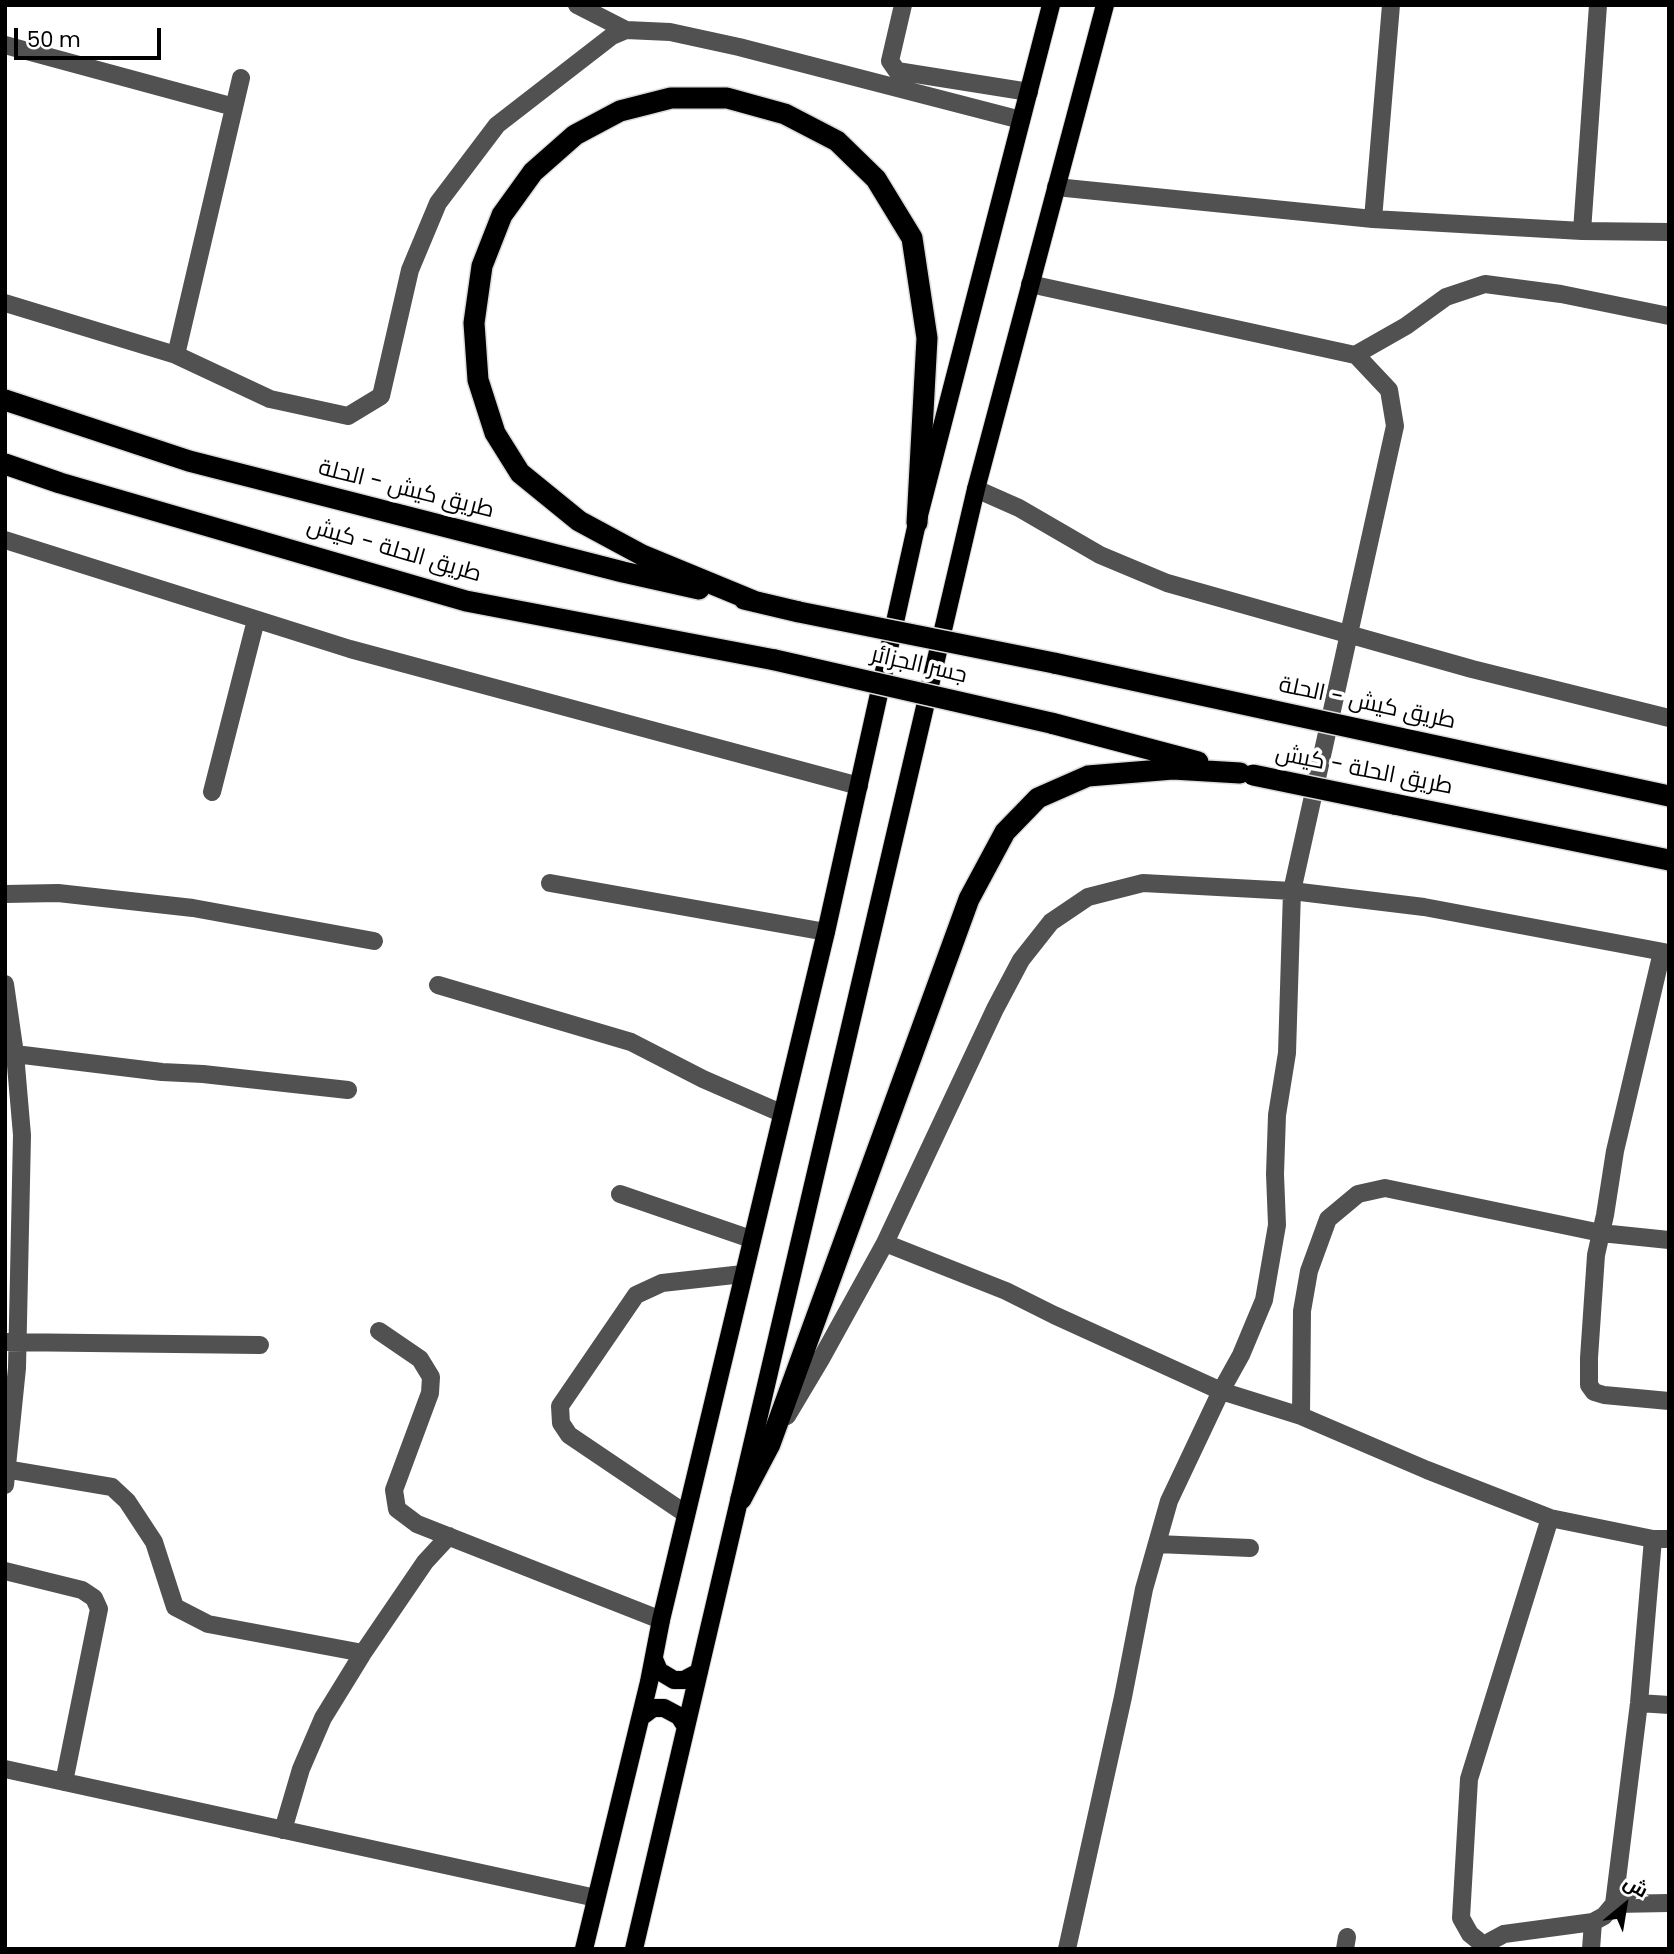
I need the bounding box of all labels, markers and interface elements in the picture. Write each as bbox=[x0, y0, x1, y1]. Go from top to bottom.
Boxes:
scale bar bbox=[18, 14, 164, 58]
text: 50 m bbox=[27, 25, 81, 54]
street label: طريق كيش - الحلة bbox=[315, 455, 497, 525]
street label: طريق الحلة - كيش bbox=[304, 513, 484, 589]
street label: جسر الجزائر bbox=[868, 642, 970, 690]
street label: طريق كيش - الحلة bbox=[1276, 672, 1458, 736]
street label: طريق الحلة - كيش bbox=[1273, 740, 1455, 802]
text: ش bbox=[1618, 1869, 1653, 1904]
north arrow bbox=[1590, 1870, 1660, 1940]

